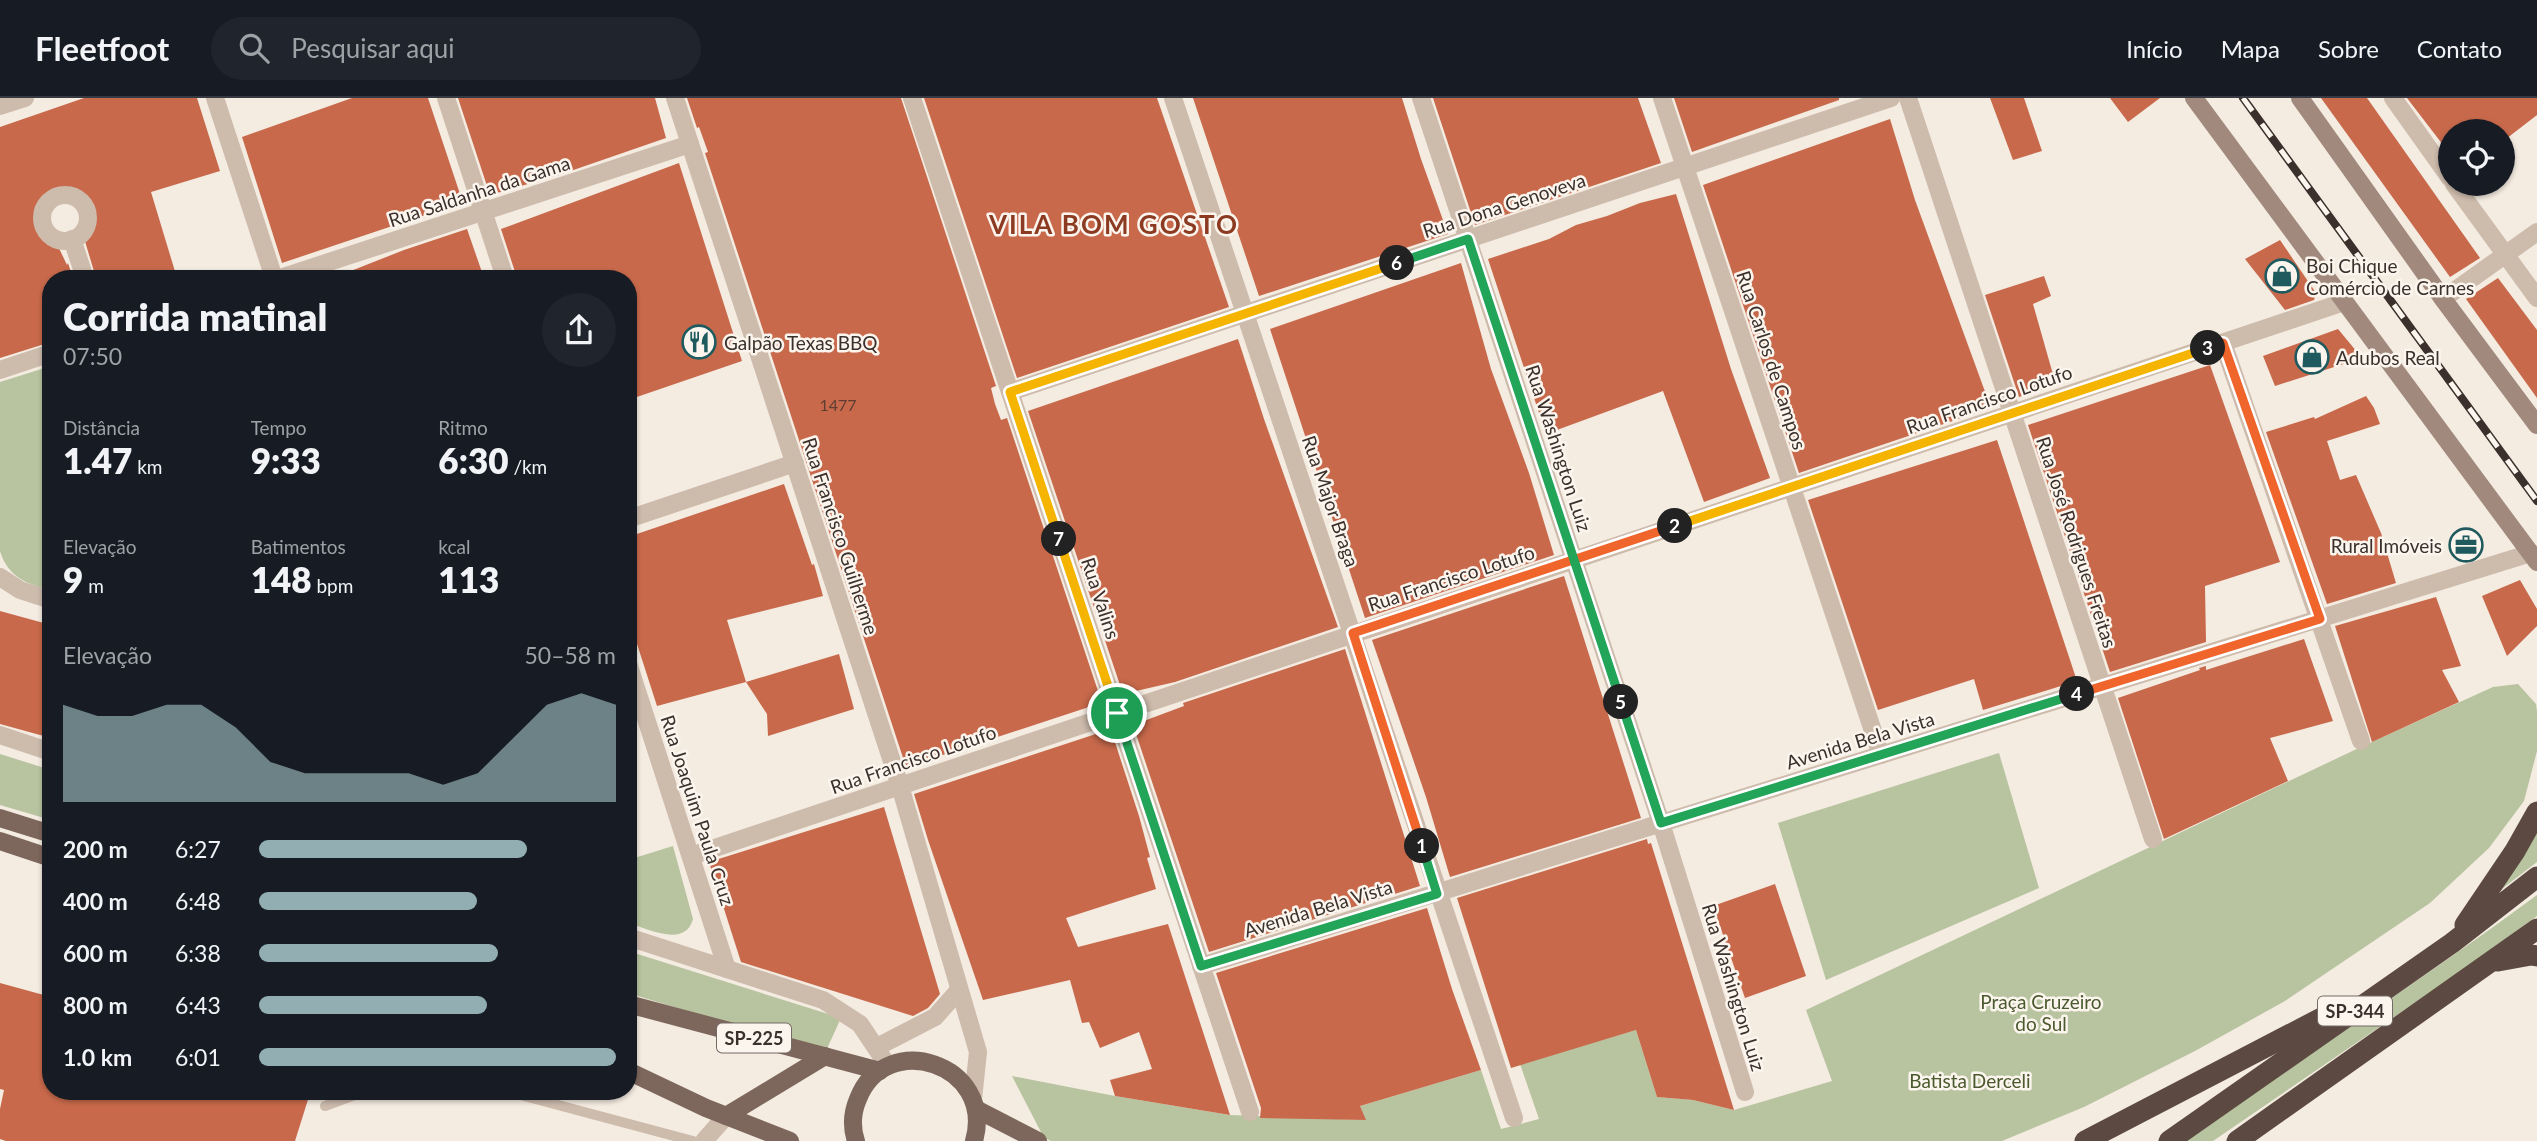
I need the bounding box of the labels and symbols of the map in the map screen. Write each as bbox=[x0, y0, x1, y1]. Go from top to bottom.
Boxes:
street label: Rua Saldanha da Gama bbox=[385, 151, 573, 231]
street label: Rua Dona Genoveva bbox=[1420, 168, 1588, 242]
district label: VILA BOM GOSTO bbox=[988, 208, 1239, 240]
pin: 6 bbox=[1380, 246, 1414, 280]
place label: Boi Chique Comércio de Carnes bbox=[2306, 254, 2474, 299]
shop icon: Boi Chique Comércio de Carnes bbox=[2263, 257, 2301, 295]
street label: Rua Carlos de Campos bbox=[1732, 268, 1812, 452]
restaurant icon: Galpão Texas BBQ bbox=[680, 323, 718, 361]
pin: 3 bbox=[2190, 330, 2226, 366]
place label: Galpão Texas BBQ bbox=[724, 331, 878, 354]
shop icon: Adubos Real bbox=[2293, 338, 2331, 376]
place label: Adubos Real bbox=[2336, 346, 2440, 369]
street label: Rua Francisco Lotufo bbox=[1903, 360, 2075, 438]
street label: Rua Washington Luiz bbox=[1521, 362, 1597, 534]
house number: 1477 bbox=[819, 395, 857, 414]
street label: Rua Major Braga bbox=[1298, 432, 1364, 570]
street label: Rua José Rodrigues Freitas bbox=[2032, 433, 2122, 651]
street label: Rua Francisco Guilherme bbox=[798, 434, 884, 638]
pin: 2 bbox=[1658, 508, 1692, 544]
pin: 7 bbox=[1042, 522, 1076, 556]
office icon: Rural Imóveis bbox=[2447, 526, 2485, 564]
place label: Rural Imóveis bbox=[2331, 534, 2442, 557]
street label: Rua Francisco Lotufo bbox=[1365, 540, 1537, 616]
street label: Rua Valins bbox=[1077, 554, 1125, 642]
pin: 4 bbox=[2060, 676, 2094, 712]
pin bbox=[1087, 683, 1147, 743]
pin: 5 bbox=[1604, 684, 1638, 720]
street label: Avenida Bela Vista bbox=[1783, 706, 1937, 774]
street label: Rua Joaquim Paula Cruz bbox=[656, 712, 740, 908]
street label: Rua Francisco Lotufo bbox=[827, 720, 999, 798]
pin: 1 bbox=[1404, 828, 1440, 864]
street label: Avenida Bela Vista bbox=[1241, 874, 1395, 942]
street label: Rua Washington Luiz bbox=[1698, 900, 1770, 1074]
park label: Praça Cruzeiro do Sul bbox=[1980, 990, 2102, 1035]
road number: SP-344 bbox=[2318, 996, 2392, 1026]
road number: SP-225 bbox=[717, 1023, 791, 1052]
park label: Batista Derceli bbox=[1909, 1069, 2031, 1092]

